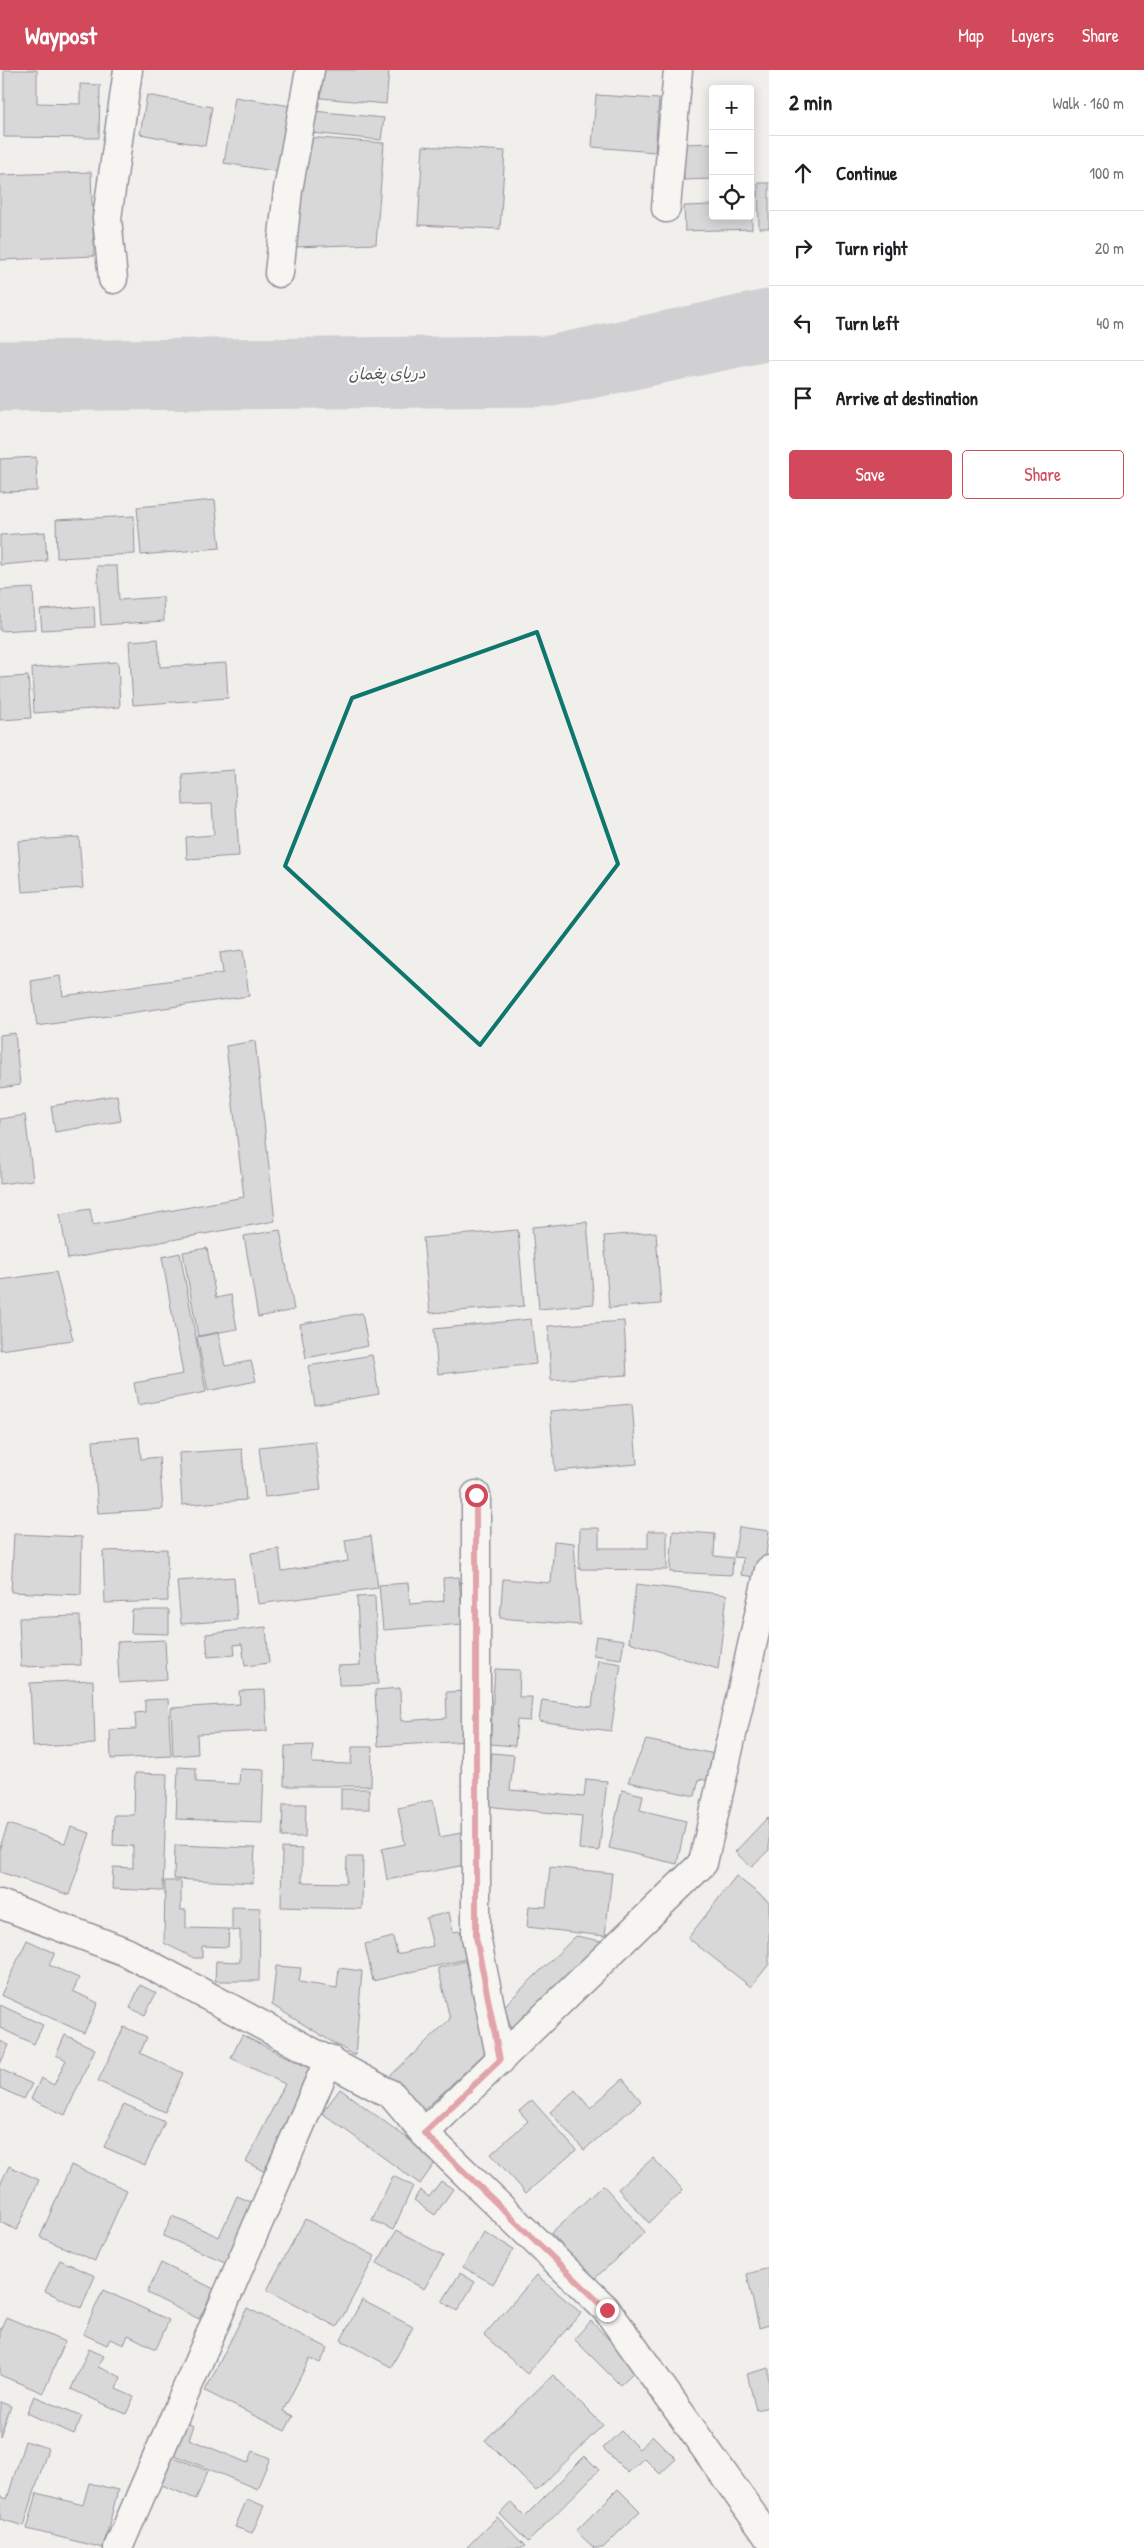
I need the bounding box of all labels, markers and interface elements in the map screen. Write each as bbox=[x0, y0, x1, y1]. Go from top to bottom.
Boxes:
text: Waypost bbox=[25, 19, 97, 51]
text: Map bbox=[958, 23, 984, 48]
text: Layers bbox=[1012, 23, 1054, 48]
text: Share bbox=[1082, 23, 1119, 48]
map controls bbox=[709, 85, 754, 220]
button: + bbox=[709, 85, 754, 130]
text: 2 min bbox=[789, 88, 832, 117]
text: Walk · 160 m bbox=[1052, 92, 1124, 114]
button: − bbox=[709, 130, 754, 175]
icon: ahead bbox=[789, 159, 817, 187]
text: Continue bbox=[836, 160, 897, 186]
text: 100 m bbox=[1089, 162, 1124, 184]
button: locate bbox=[709, 175, 754, 220]
icon: right bbox=[789, 234, 817, 262]
text: Turn right bbox=[836, 235, 907, 261]
text: 20 m bbox=[1095, 237, 1124, 259]
icon: left bbox=[789, 309, 817, 337]
text: Turn left bbox=[836, 310, 899, 336]
text: 40 m bbox=[1096, 312, 1124, 334]
water label: دریای پغمان bbox=[348, 361, 426, 385]
icon: arrive bbox=[789, 384, 817, 412]
text: Arrive at destination bbox=[836, 385, 978, 411]
button: Save bbox=[789, 450, 952, 499]
button: Share bbox=[962, 450, 1124, 499]
route start bbox=[465, 1484, 488, 1507]
route end bbox=[596, 2299, 619, 2322]

